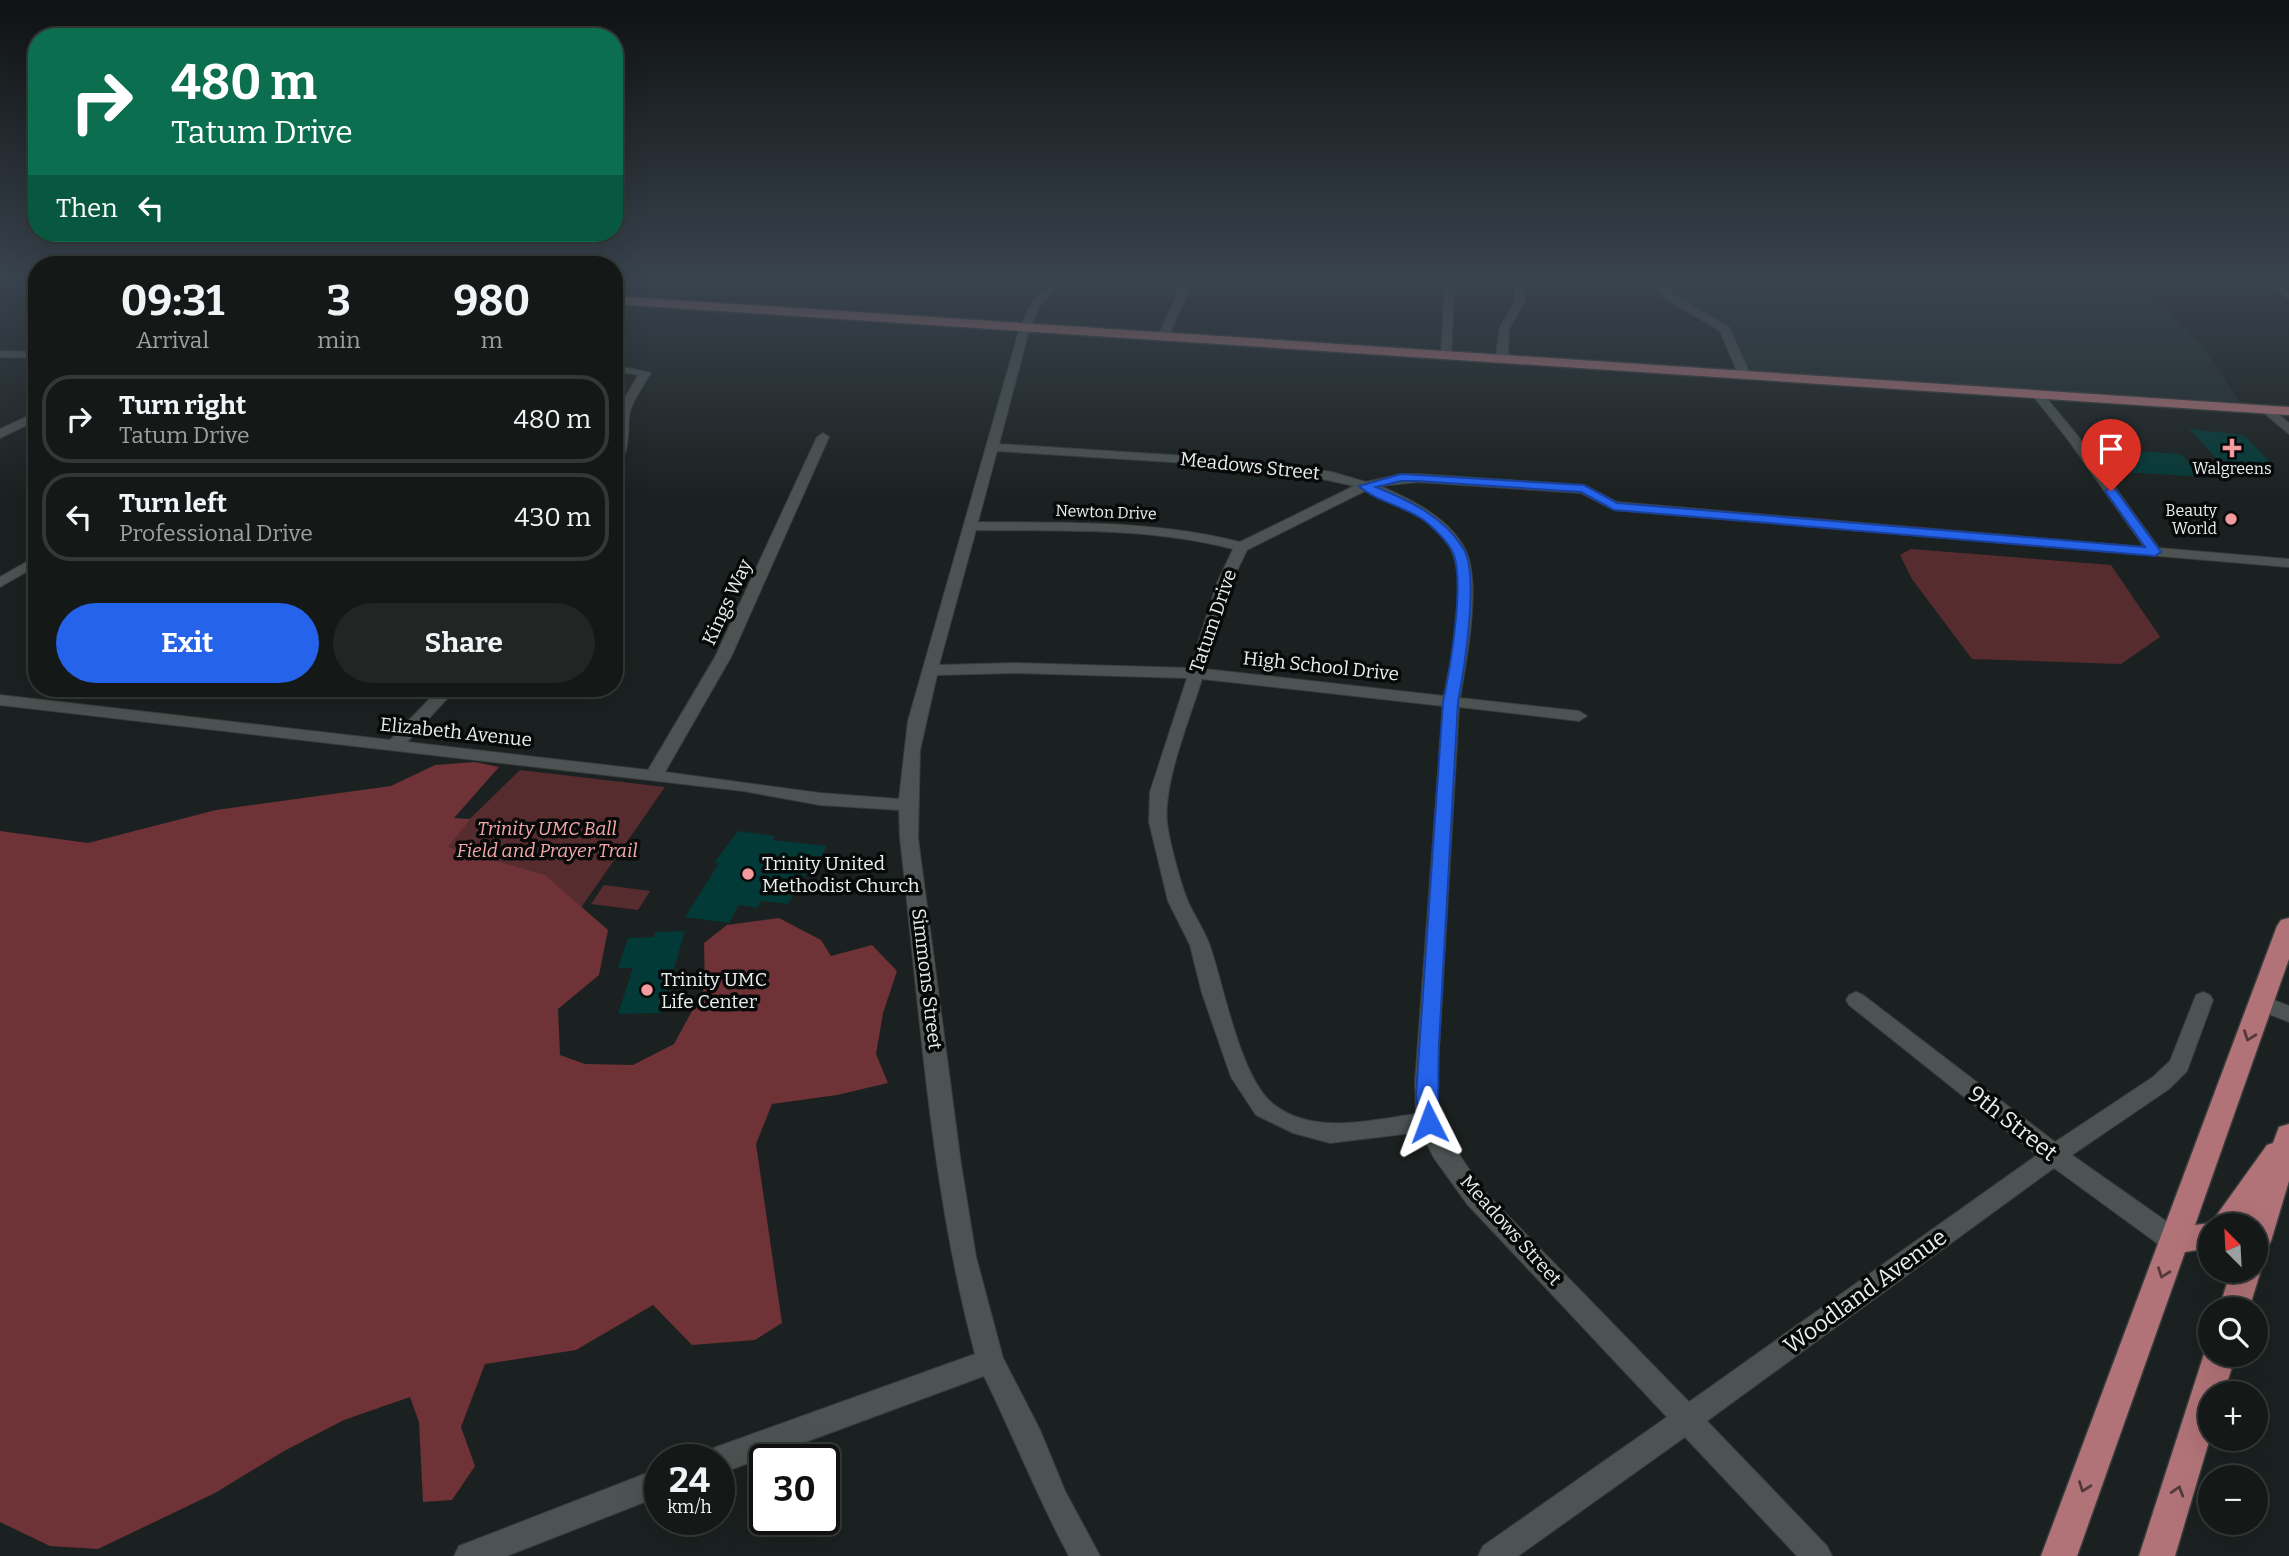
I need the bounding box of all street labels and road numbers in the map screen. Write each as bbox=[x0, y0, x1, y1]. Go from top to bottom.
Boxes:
street label: Meadows Street bbox=[1179, 447, 1321, 485]
street label: Newton Drive bbox=[1055, 501, 1157, 523]
street label: Kings Way bbox=[697, 555, 757, 649]
street label: Tatum Drive bbox=[1185, 566, 1241, 676]
street label: High School Drive bbox=[1242, 646, 1400, 686]
street label: Elizabeth Avenue bbox=[379, 713, 533, 751]
street label: Simmons Street bbox=[907, 907, 947, 1051]
street label: 9th Street bbox=[1963, 1080, 2063, 1166]
street label: Meadows Street bbox=[1455, 1170, 1567, 1290]
street label: Woodland Avenue bbox=[1778, 1223, 1952, 1359]

